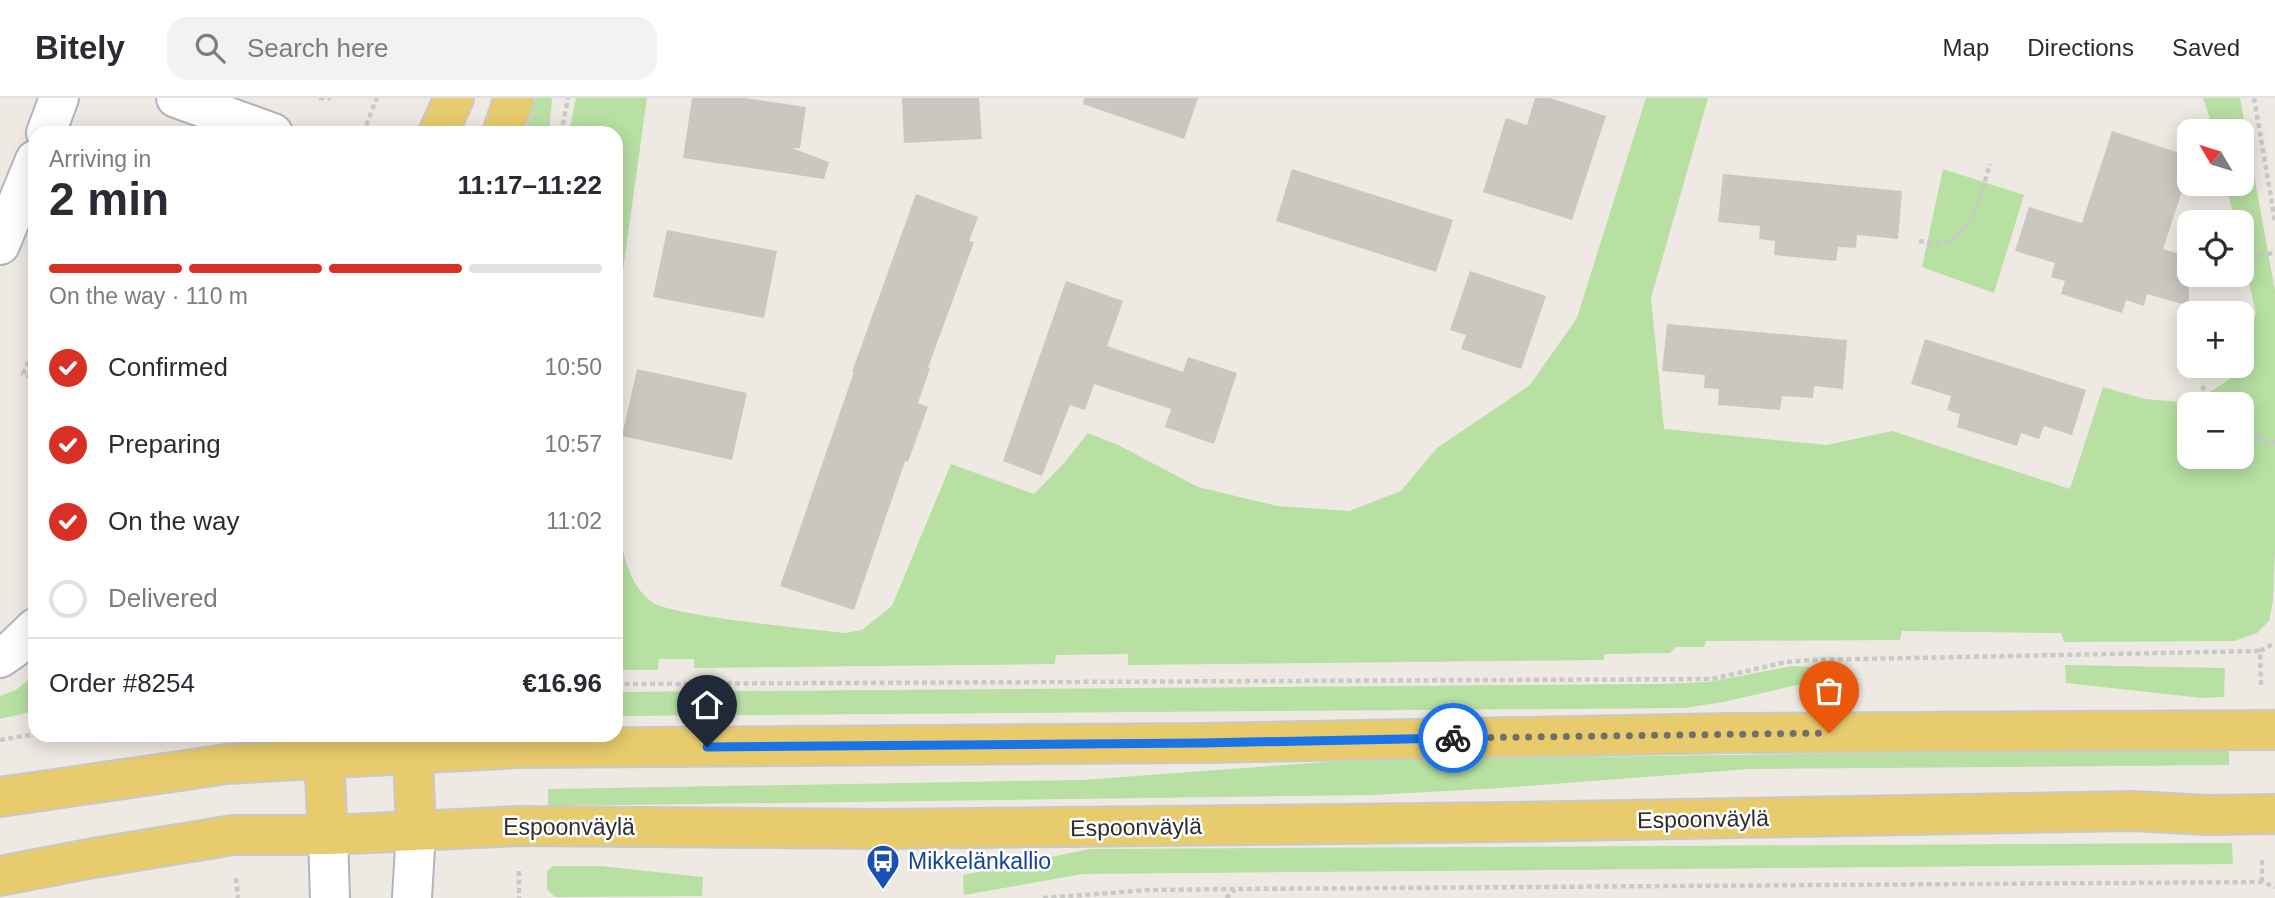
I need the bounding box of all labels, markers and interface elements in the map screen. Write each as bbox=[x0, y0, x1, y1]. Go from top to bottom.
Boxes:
search box bbox=[167, 17, 657, 80]
text: Bitely bbox=[35, 29, 125, 66]
icon: search bbox=[191, 29, 229, 67]
text: Search here bbox=[247, 33, 389, 63]
text: Map bbox=[1943, 34, 1989, 61]
text: Directions bbox=[2027, 34, 2134, 61]
text: Saved bbox=[2172, 34, 2240, 61]
north arrow bbox=[2177, 119, 2254, 196]
map controls bbox=[2177, 119, 2254, 469]
text: Arriving in bbox=[49, 146, 151, 172]
text: 11:17–11:22 bbox=[457, 170, 602, 200]
text: 2 min bbox=[49, 173, 169, 225]
button: locate bbox=[2177, 210, 2254, 287]
text: On the way · 110 m bbox=[49, 283, 248, 309]
button: + bbox=[2177, 301, 2254, 378]
icon: check bbox=[49, 349, 87, 387]
text: Confirmed bbox=[108, 352, 228, 382]
text: 10:50 bbox=[544, 354, 602, 380]
button: − bbox=[2177, 392, 2254, 469]
icon: check bbox=[49, 426, 87, 464]
text: Preparing bbox=[108, 429, 221, 459]
text: 10:57 bbox=[544, 431, 602, 457]
icon: check bbox=[49, 503, 87, 541]
text: On the way bbox=[108, 506, 240, 536]
text: 11:02 bbox=[546, 508, 602, 534]
text: Delivered bbox=[108, 583, 218, 613]
pin bbox=[1799, 661, 1859, 733]
text: Order #8254 bbox=[49, 668, 195, 698]
text: €16.96 bbox=[522, 668, 602, 698]
icon: bag bbox=[1810, 672, 1848, 710]
pin bbox=[677, 675, 737, 747]
icon: home bbox=[688, 686, 726, 724]
courier bbox=[1418, 703, 1488, 773]
icon: bike bbox=[1434, 719, 1472, 757]
street label: Espoonväylä bbox=[1637, 805, 1769, 833]
street label: Espoonväylä bbox=[1070, 813, 1202, 841]
street label: Espoonväylä bbox=[503, 814, 635, 840]
bus stop icon: Mikkelänkallio bbox=[864, 842, 902, 891]
place label: Mikkelänkallio bbox=[908, 848, 1051, 874]

